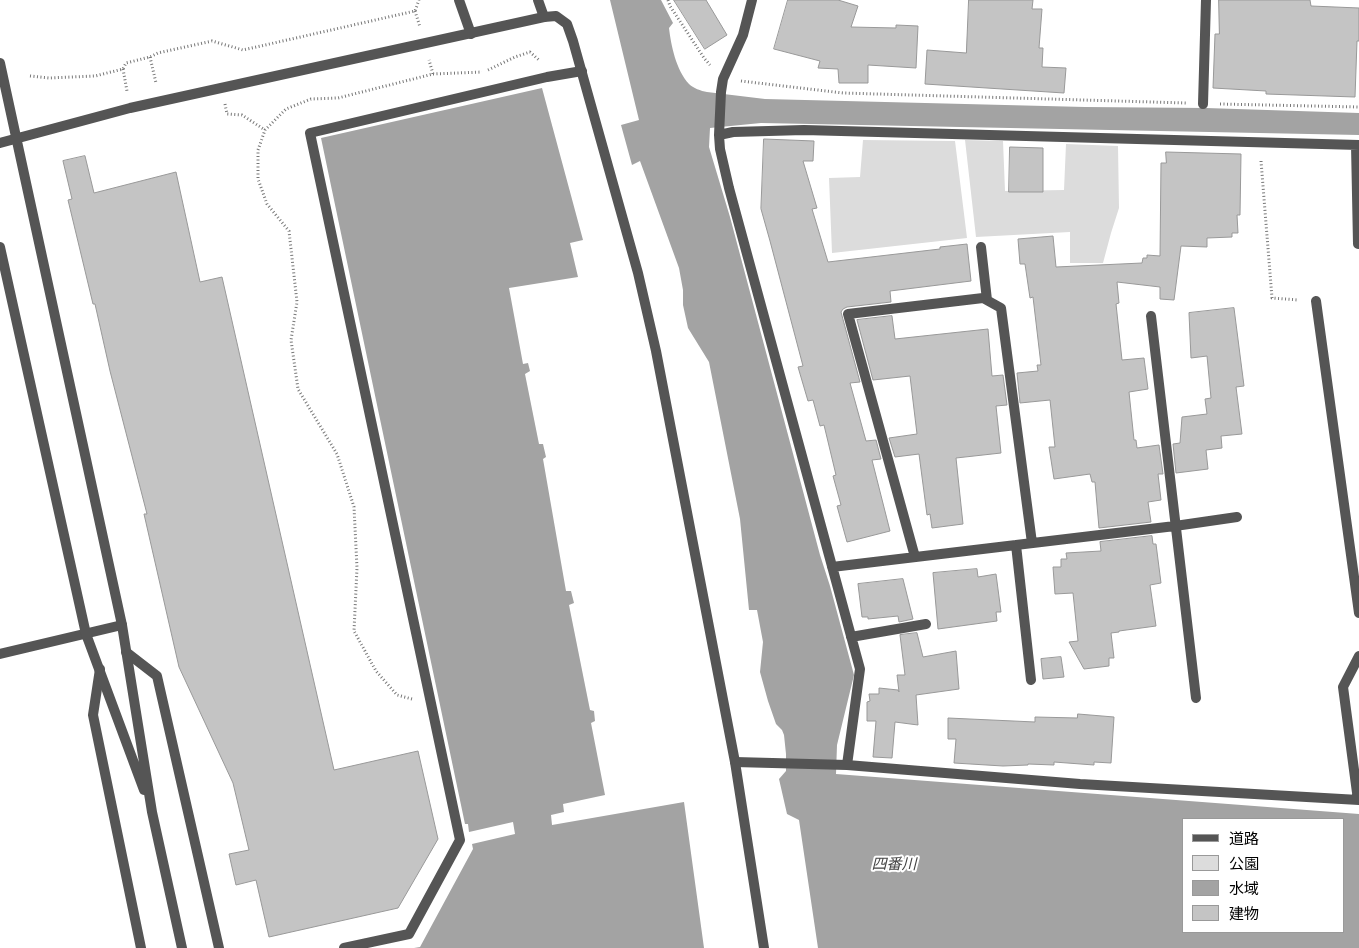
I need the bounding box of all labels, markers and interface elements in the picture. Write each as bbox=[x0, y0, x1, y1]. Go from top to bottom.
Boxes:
legend bbox=[1182, 818, 1344, 933]
text: 道路 bbox=[1229, 829, 1259, 847]
text: 公園 bbox=[1229, 854, 1259, 872]
water label: 四番川 bbox=[872, 855, 916, 873]
text: 水域 bbox=[1229, 879, 1259, 897]
text: 建物 bbox=[1229, 904, 1259, 922]

